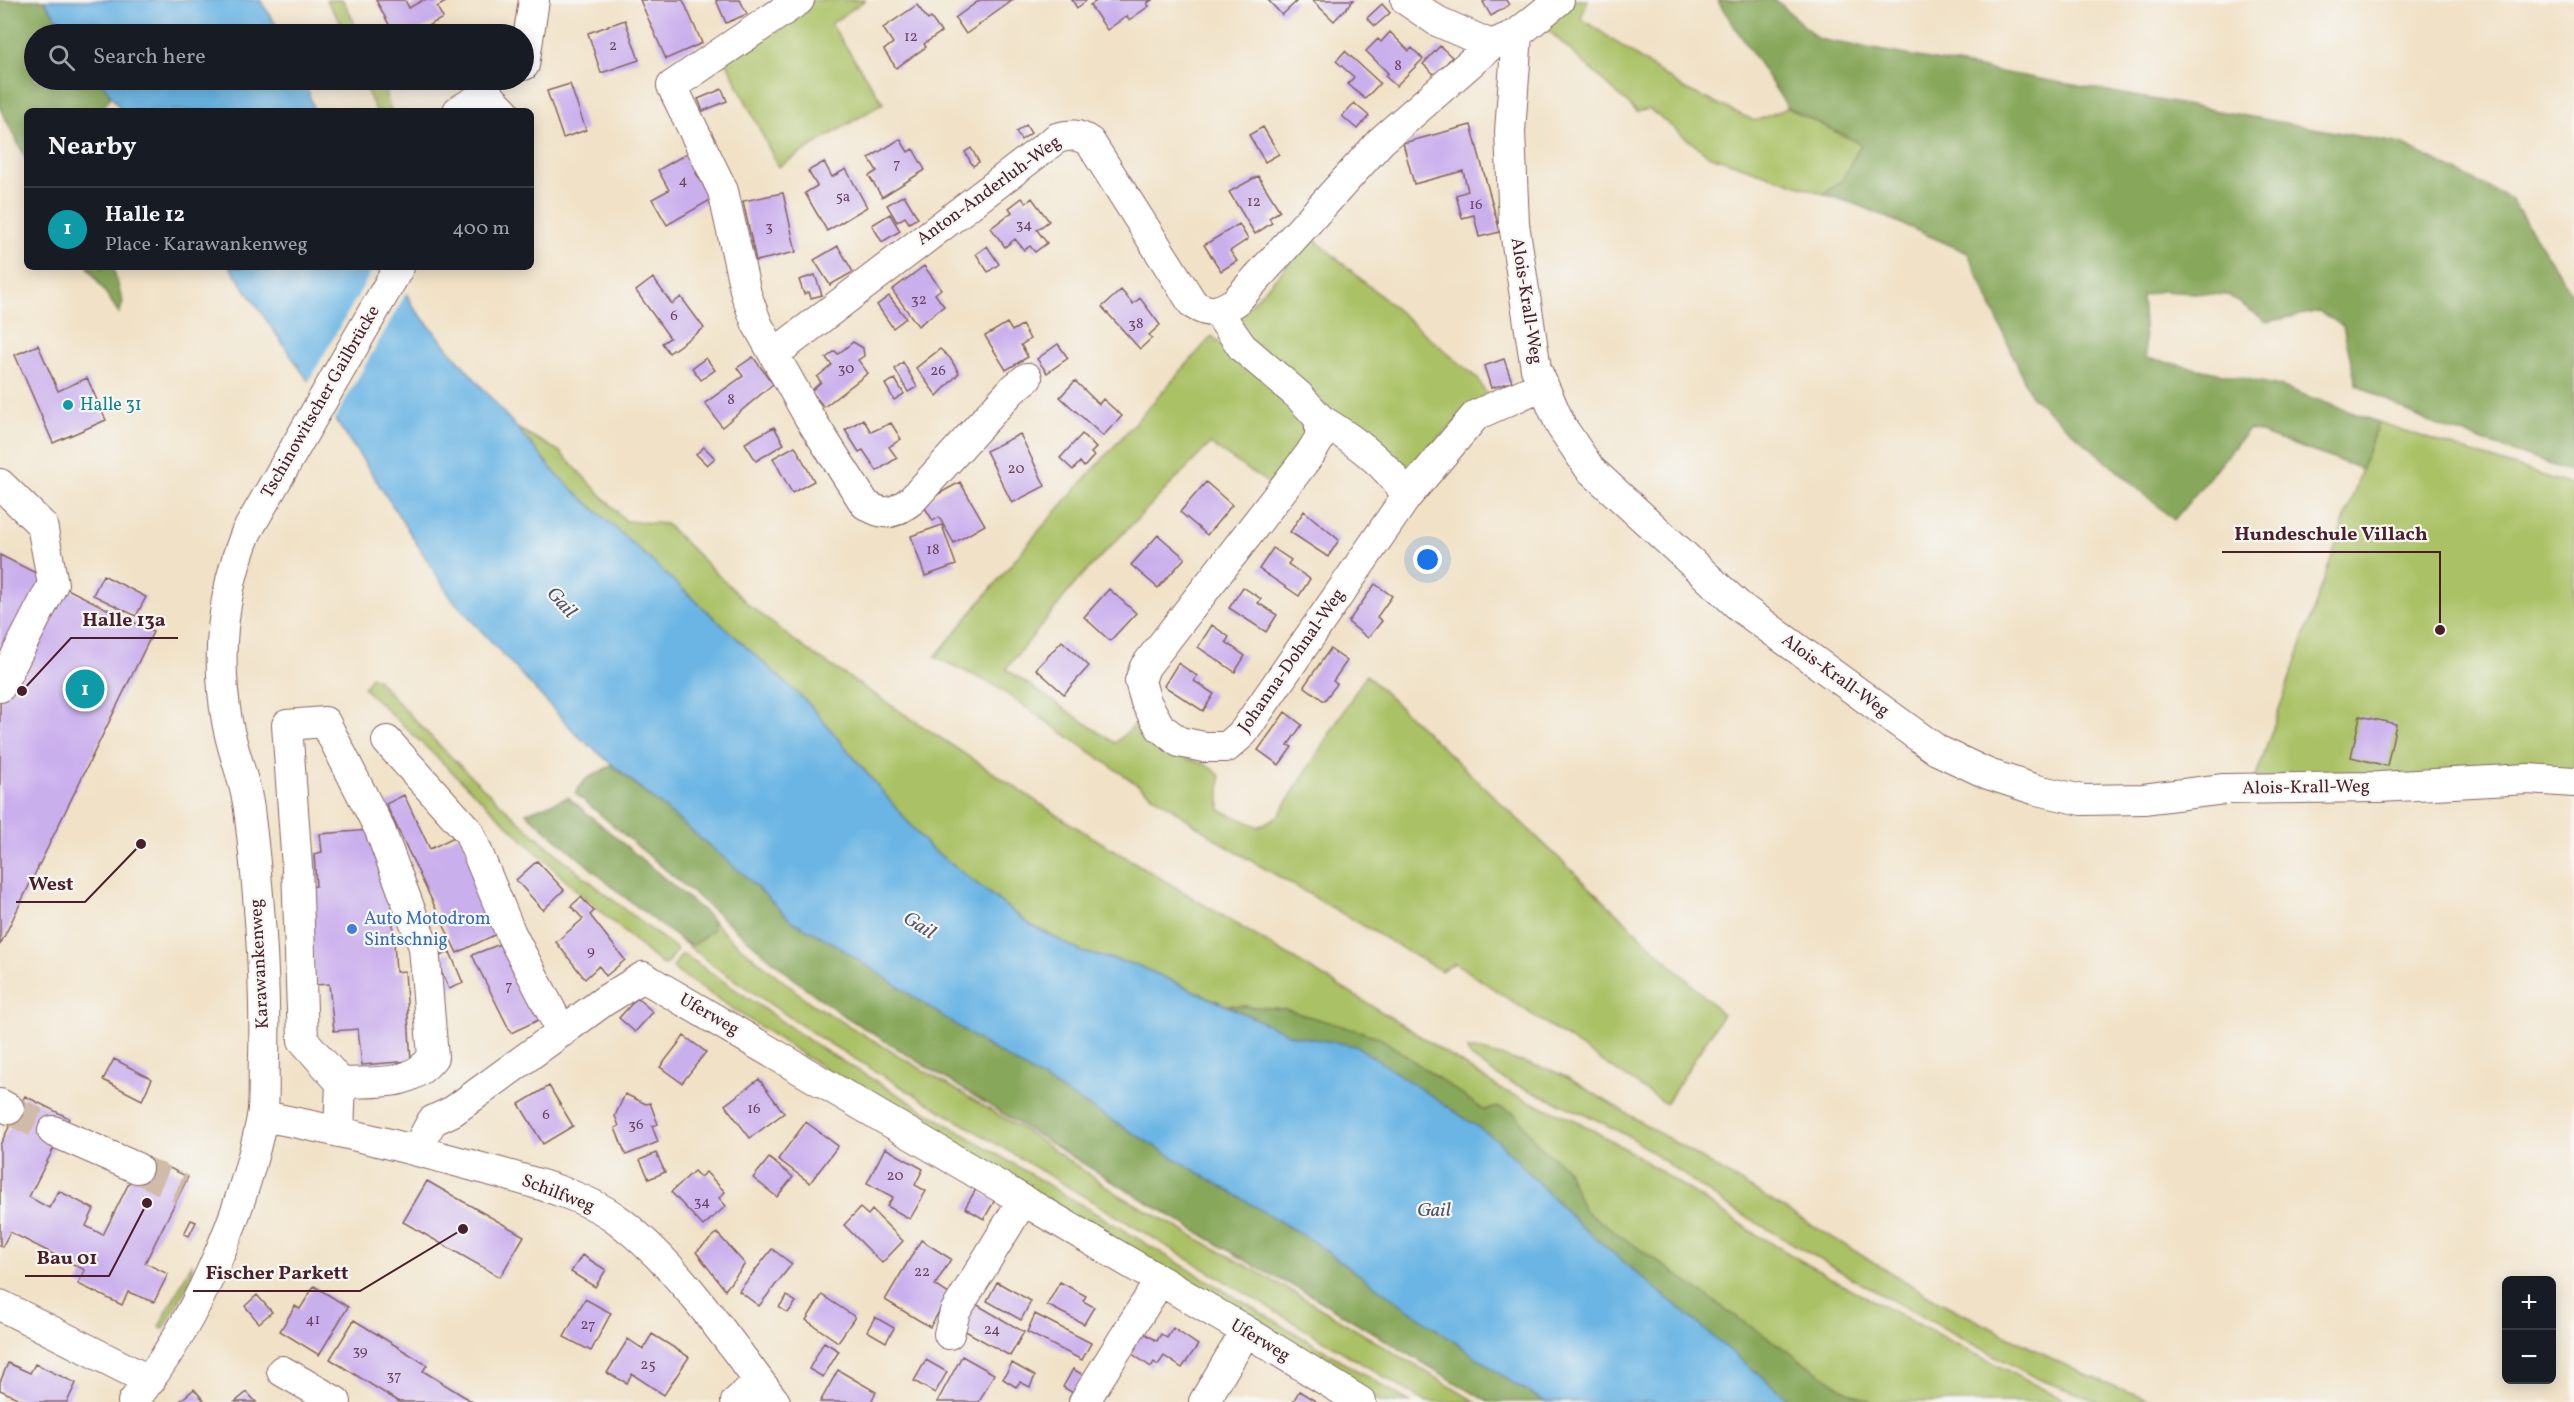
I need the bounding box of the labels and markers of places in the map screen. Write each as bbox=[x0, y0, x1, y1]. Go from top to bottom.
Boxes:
place label: Halle 31 bbox=[80, 393, 142, 418]
marker: Halle 31 bbox=[61, 398, 75, 412]
callout: Hundeschule Villach bbox=[2222, 514, 2440, 552]
callout: Halle 13a bbox=[71, 600, 178, 638]
pin: 1 bbox=[66, 666, 104, 712]
callout: West bbox=[16, 864, 85, 902]
place label: Auto Motodrom Sintschnig bbox=[364, 907, 491, 953]
marker: Auto Motodrom Sintschnig bbox=[345, 922, 359, 936]
callout: Bau 01 bbox=[25, 1238, 109, 1276]
callout: Fischer Parkett bbox=[193, 1253, 360, 1291]

